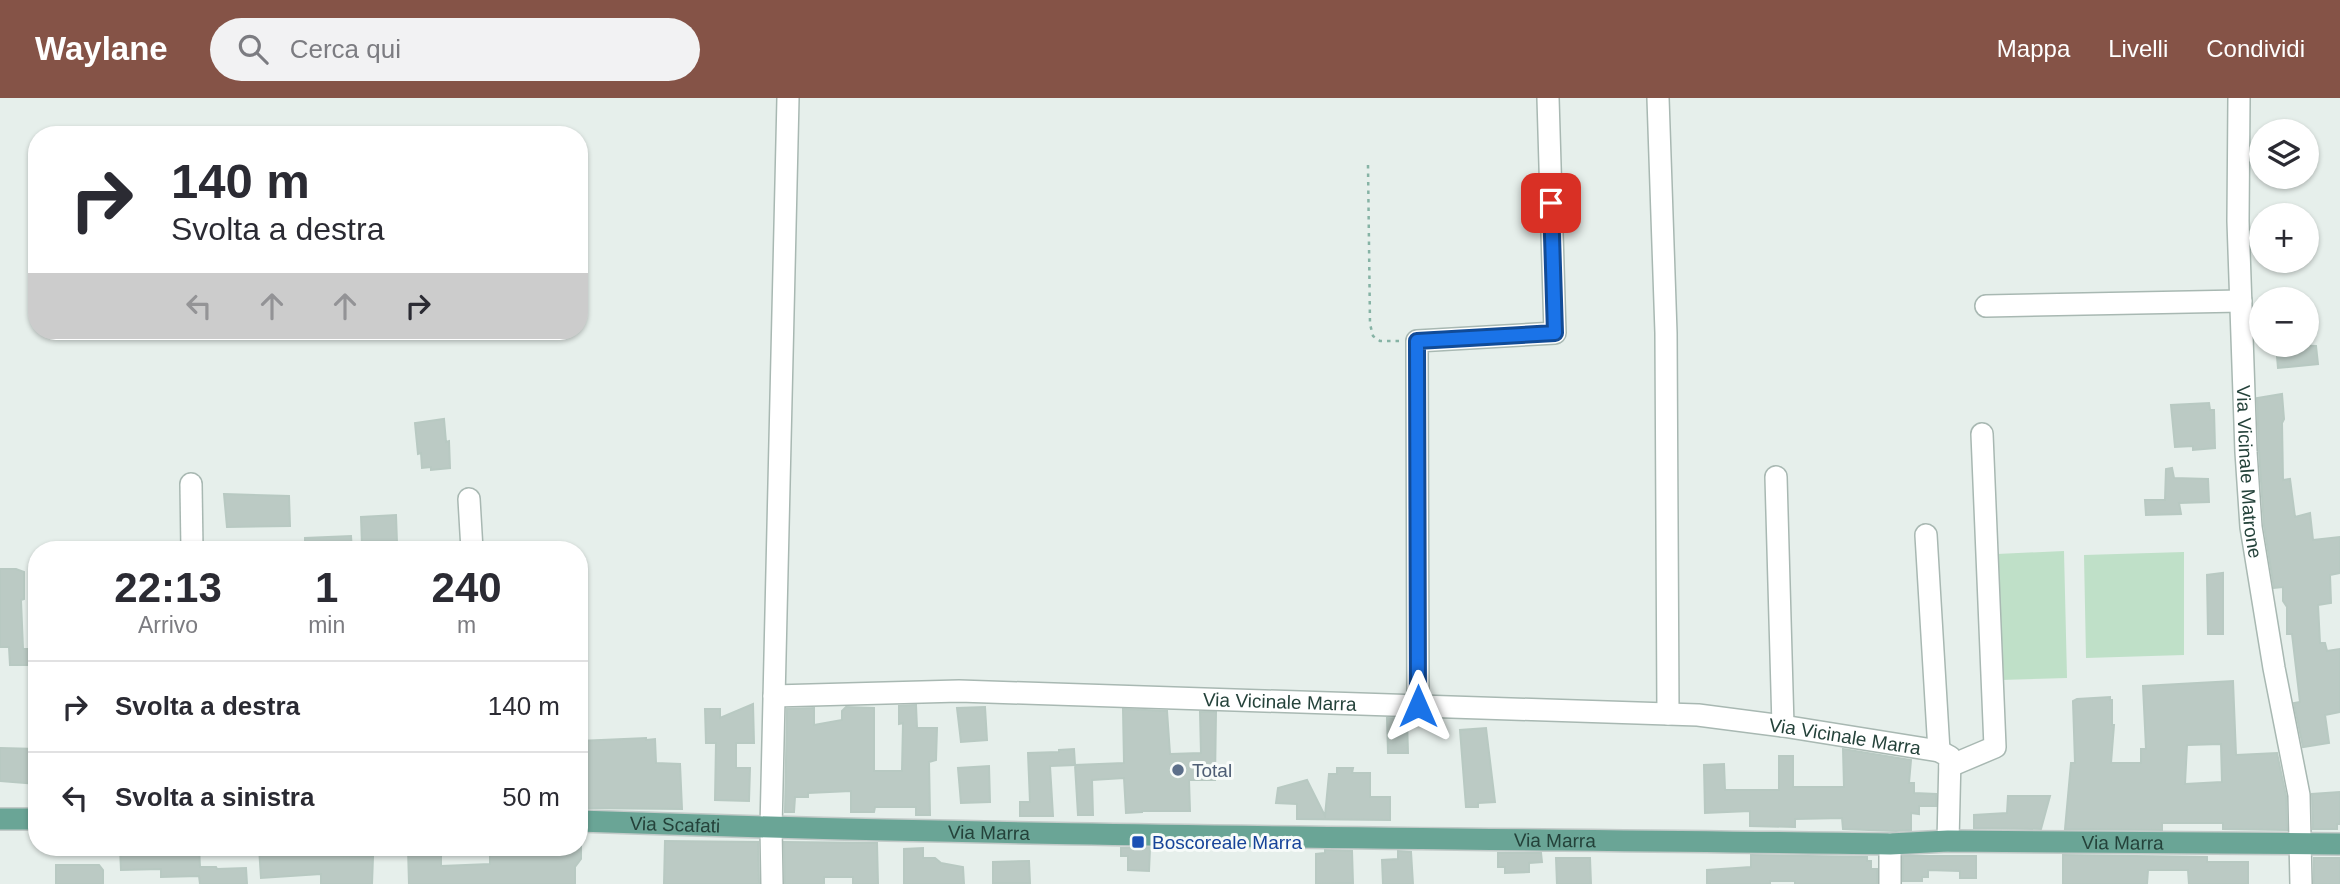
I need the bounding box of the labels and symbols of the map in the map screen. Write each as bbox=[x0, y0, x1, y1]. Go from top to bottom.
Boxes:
pin bbox=[1521, 173, 1581, 233]
street label: Via Vicinale Matrone bbox=[2233, 385, 2266, 560]
position arrow bbox=[1381, 669, 1455, 743]
street label: Via Vicinale Marra bbox=[1203, 688, 1357, 714]
street label: Via Vicinale Marra bbox=[1768, 714, 1923, 759]
place label: Total bbox=[1192, 760, 1232, 781]
marker: Total bbox=[1170, 762, 1186, 778]
street label: Via Scafati bbox=[629, 812, 721, 836]
street label: Via Marra bbox=[948, 821, 1030, 844]
street label: Via Marra bbox=[1514, 829, 1596, 851]
place label: Boscoreale Marra bbox=[1152, 832, 1302, 853]
street label: Via Marra bbox=[2082, 832, 2164, 853]
marker: Boscoreale Marra bbox=[1130, 834, 1146, 850]

